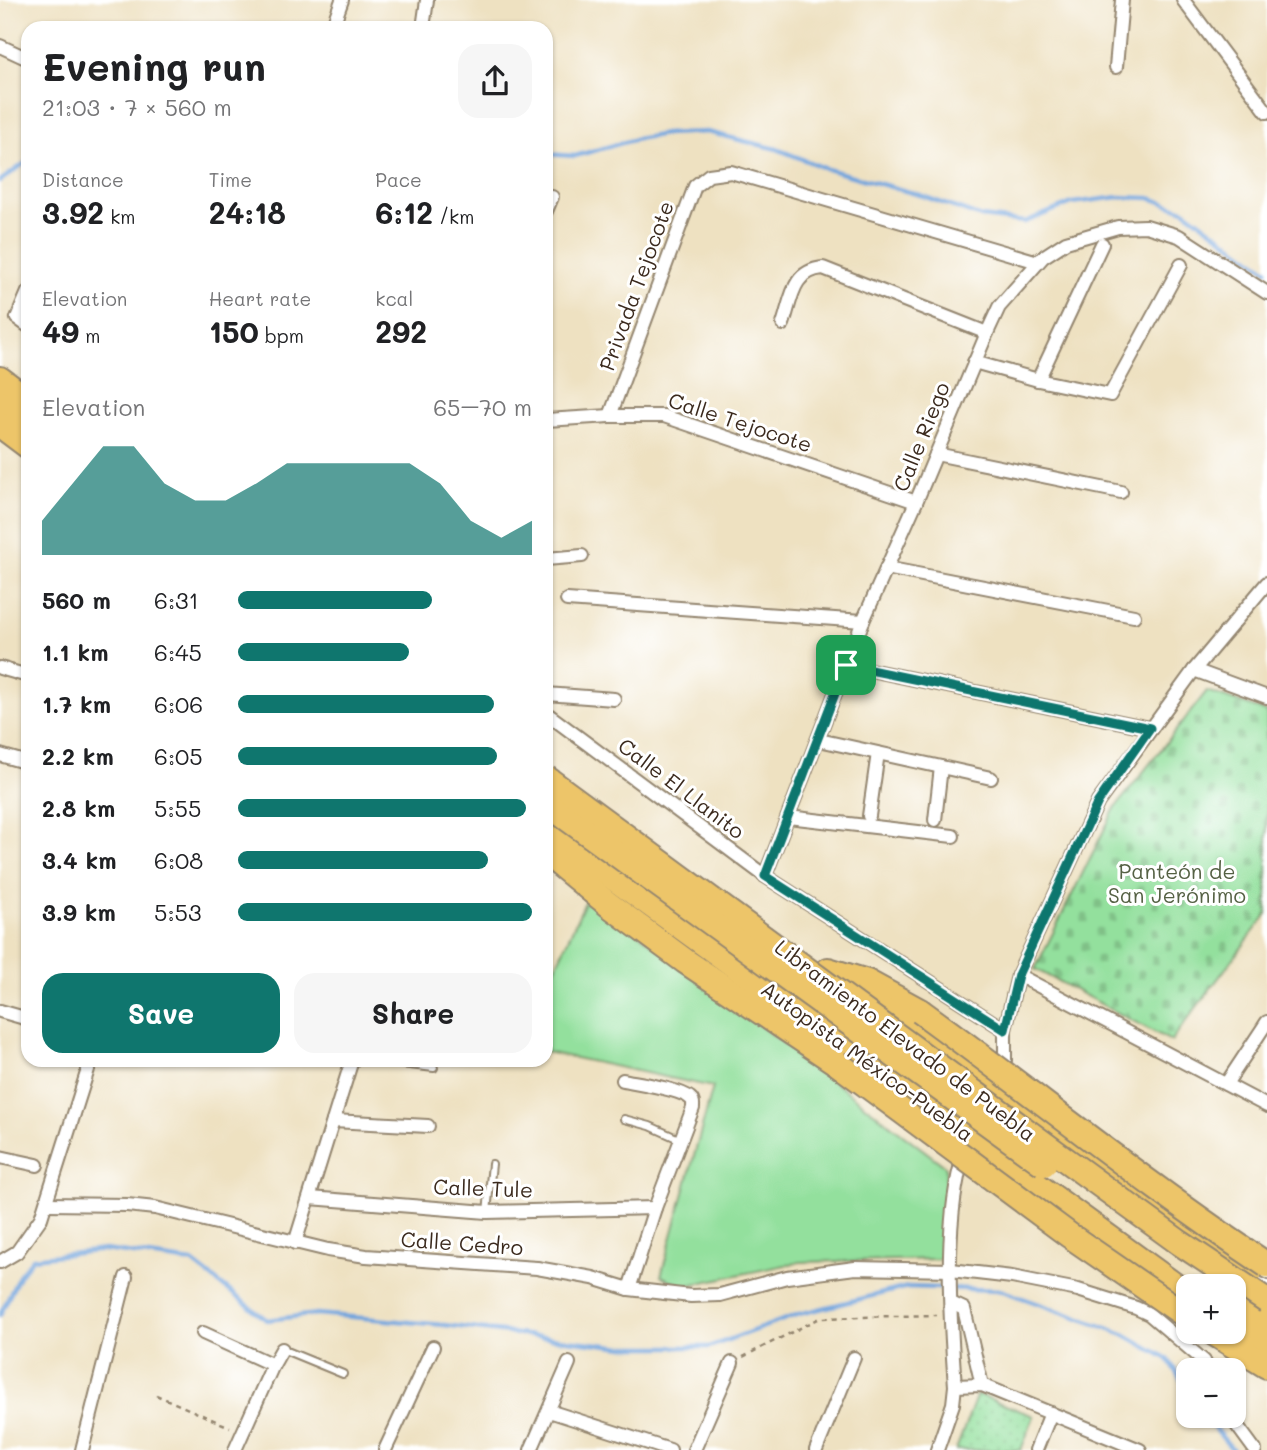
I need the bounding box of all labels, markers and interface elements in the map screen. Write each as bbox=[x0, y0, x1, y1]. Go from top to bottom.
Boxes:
text: Evening run bbox=[42, 41, 266, 91]
button: share bbox=[458, 44, 532, 118]
text: 21:03 · 7 × 560 m bbox=[42, 92, 232, 122]
text: Distance bbox=[42, 167, 124, 192]
text: Time bbox=[209, 167, 252, 192]
text: Pace bbox=[375, 167, 422, 192]
text: 3.92 bbox=[42, 192, 104, 232]
text: 24:18 bbox=[209, 192, 286, 232]
text: 6:12 bbox=[375, 192, 433, 232]
street label: Privada Tejocote bbox=[592, 197, 679, 374]
text: km bbox=[104, 204, 135, 229]
text: /km bbox=[433, 204, 474, 229]
text: Elevation bbox=[42, 286, 127, 311]
text: Heart rate bbox=[209, 286, 311, 311]
text: kcal bbox=[375, 286, 413, 311]
text: 49 bbox=[42, 311, 79, 351]
text: 150 bbox=[209, 311, 259, 351]
text: 292 bbox=[375, 311, 427, 351]
text: m bbox=[79, 323, 100, 348]
text: bpm bbox=[259, 323, 304, 348]
street label: Calle Riego bbox=[886, 378, 955, 495]
street label: Calle Tejocote bbox=[665, 386, 816, 458]
text: Elevation bbox=[42, 392, 145, 422]
text: 65–70 m bbox=[433, 392, 532, 422]
text: 560 m bbox=[42, 585, 111, 615]
text: 6:31 bbox=[154, 585, 199, 615]
pin bbox=[816, 635, 876, 695]
text: 1.1 km bbox=[42, 637, 108, 667]
text: 6:45 bbox=[154, 637, 202, 667]
icon: arrive bbox=[827, 646, 865, 684]
text: 1.7 km bbox=[42, 689, 111, 719]
text: 6:06 bbox=[154, 689, 203, 719]
street label: Calle El Llanito bbox=[613, 731, 751, 844]
text: 2.2 km bbox=[42, 741, 114, 771]
text: 6:05 bbox=[154, 741, 203, 771]
text: 2.8 km bbox=[42, 793, 115, 823]
text: 5:55 bbox=[154, 793, 201, 823]
text: 3.4 km bbox=[42, 845, 116, 875]
text: 6:08 bbox=[154, 845, 203, 875]
park label: Panteón de San Jerónimo bbox=[1108, 857, 1246, 908]
text: 3.9 km bbox=[42, 897, 116, 927]
text: 5:53 bbox=[154, 897, 201, 927]
street label: Libramiento Elevado de Puebla bbox=[770, 933, 1042, 1147]
button: Save bbox=[42, 973, 280, 1053]
button: Share bbox=[294, 973, 532, 1053]
street label: Autopista México-Puebla bbox=[756, 975, 979, 1147]
street label: Calle Tule bbox=[433, 1172, 533, 1203]
street label: Calle Cedro bbox=[400, 1225, 524, 1260]
map controls bbox=[1176, 1274, 1246, 1428]
button: + bbox=[1176, 1274, 1246, 1344]
button: − bbox=[1176, 1358, 1246, 1428]

